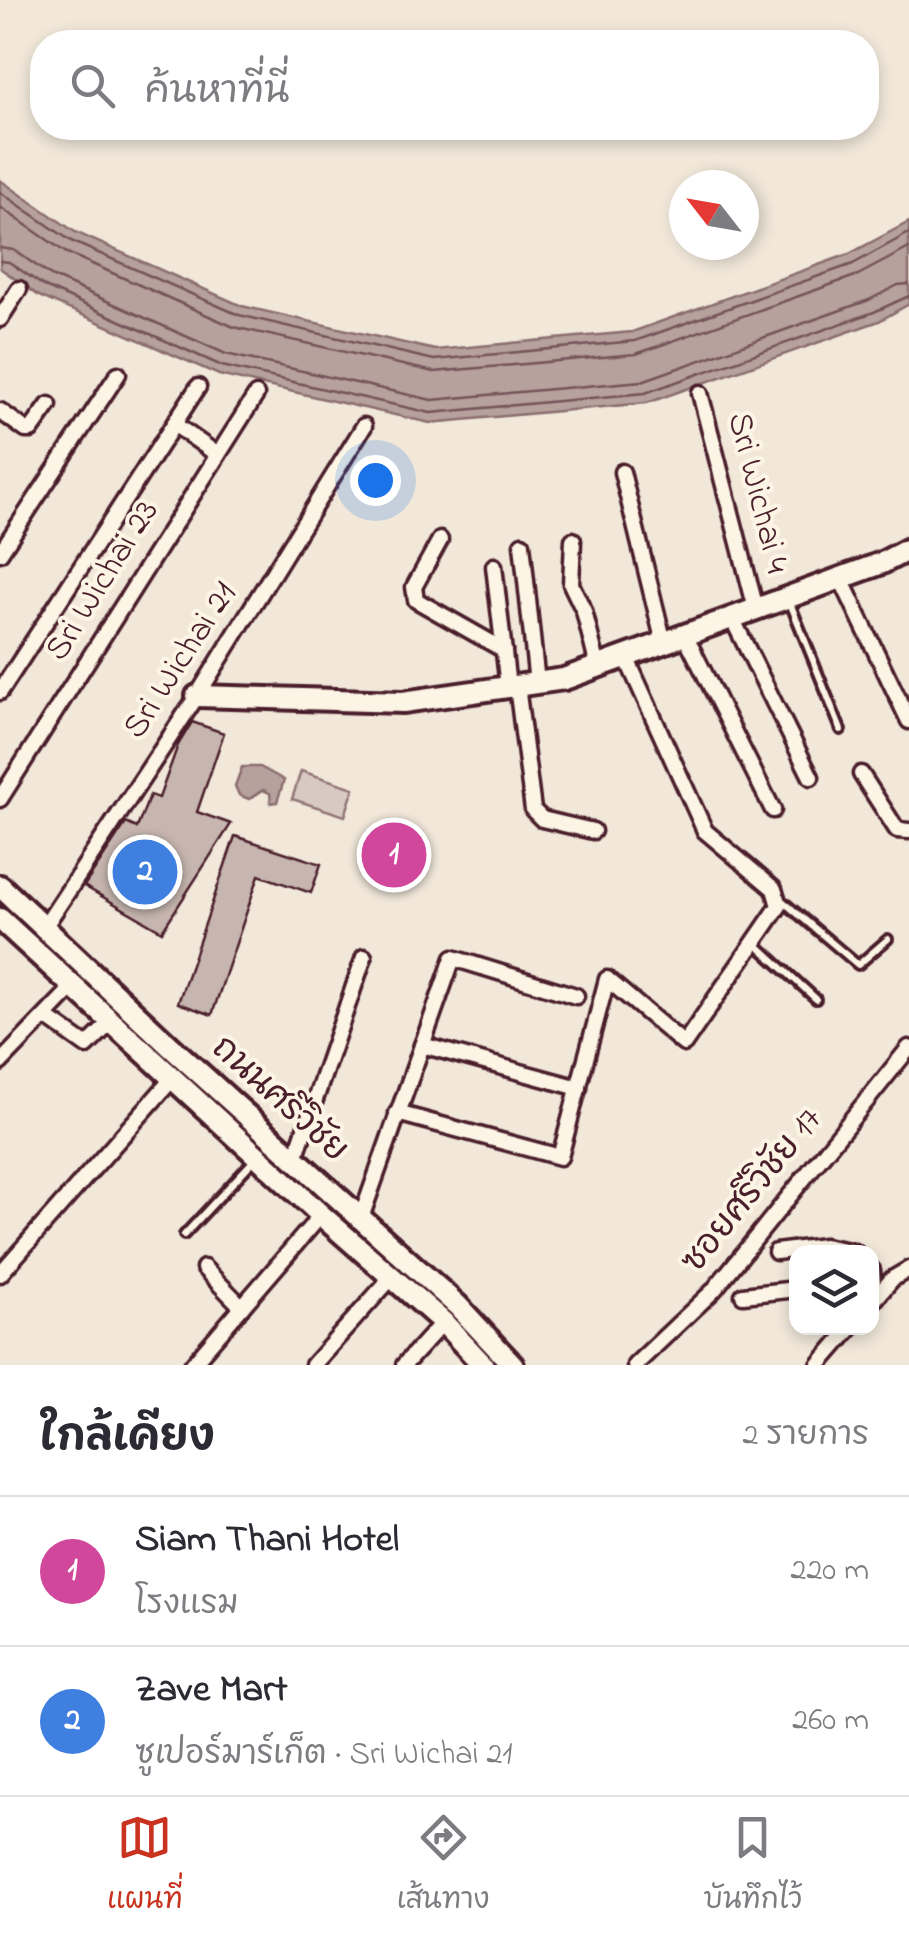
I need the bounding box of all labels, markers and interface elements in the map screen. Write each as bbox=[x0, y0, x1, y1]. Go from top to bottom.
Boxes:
search box bbox=[30, 30, 879, 140]
icon: search bbox=[65, 58, 120, 113]
text: ค้นหาที่นี่ bbox=[145, 65, 289, 121]
north arrow bbox=[669, 170, 759, 260]
street label: Sri Wichai 4 bbox=[712, 407, 802, 579]
your location bbox=[350, 455, 401, 506]
street label: Sri Wichai 23 bbox=[33, 491, 173, 671]
street label: Sri Wichai 21 bbox=[111, 572, 251, 750]
pin: 1 bbox=[362, 818, 426, 892]
pin: 2 bbox=[112, 834, 178, 910]
street label: ถนนศรีวิชัย bbox=[199, 1024, 359, 1176]
street label: ซอยศรีวิชัย 17 bbox=[670, 1097, 836, 1285]
map controls bbox=[789, 1245, 879, 1335]
button: layers bbox=[789, 1245, 879, 1335]
text: ใกล้เคียง bbox=[40, 1408, 215, 1469]
text: 2 รายการ bbox=[742, 1413, 869, 1460]
text: Siam Thani Hotel bbox=[135, 1513, 399, 1569]
text: 1 bbox=[67, 1548, 78, 1595]
text: 220 m bbox=[791, 1548, 869, 1595]
text: โรงแรม bbox=[135, 1582, 239, 1629]
text: Zave Mart bbox=[135, 1663, 288, 1719]
text: 2 bbox=[65, 1698, 80, 1745]
text: 260 m bbox=[792, 1698, 869, 1745]
text: ซูเปอร์มาร์เก็ต · Sri Wichai 21 bbox=[135, 1732, 512, 1779]
tab: แผนที่ bbox=[107, 1810, 183, 1922]
tab: เส้นทาง bbox=[397, 1810, 489, 1922]
tab: บันทึกไว้ bbox=[704, 1810, 802, 1922]

